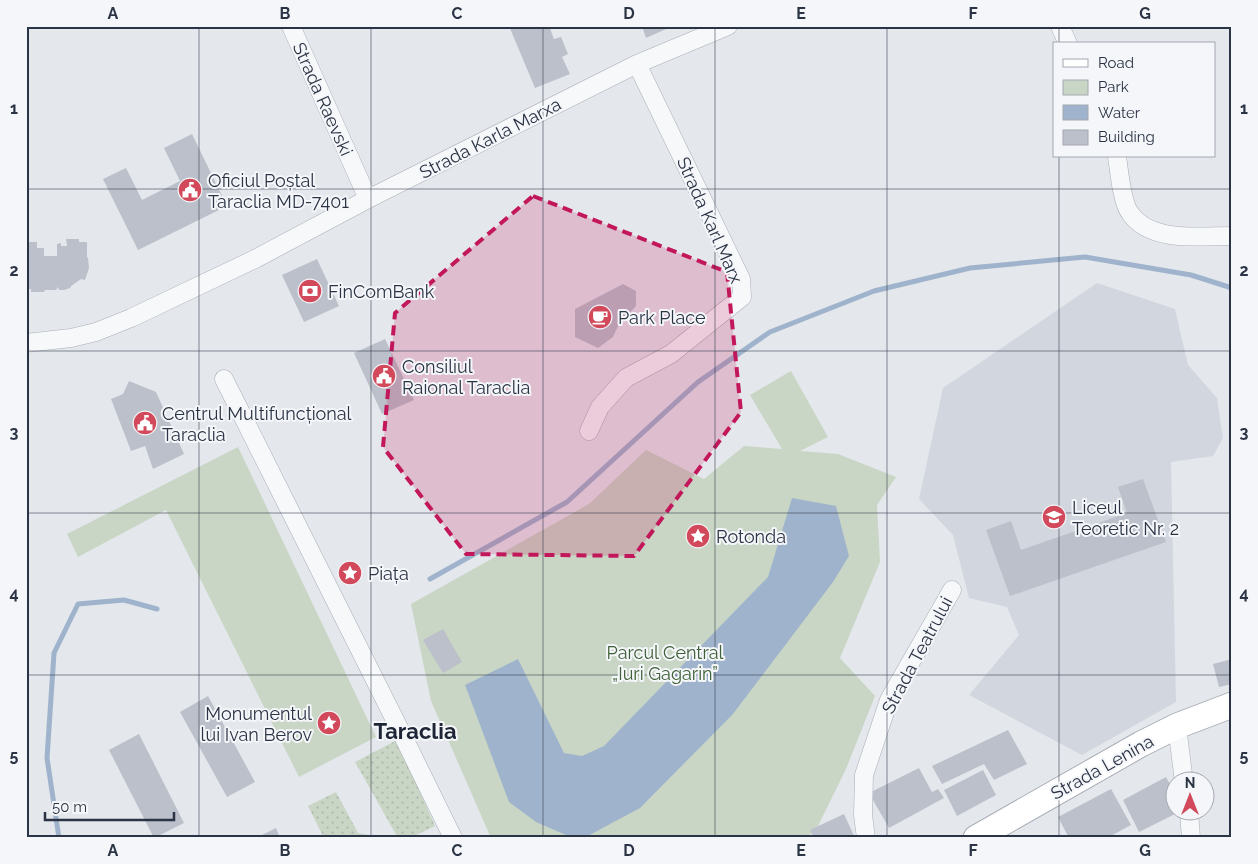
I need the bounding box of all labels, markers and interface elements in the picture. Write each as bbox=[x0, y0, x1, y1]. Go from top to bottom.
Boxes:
text: A bbox=[108, 4, 119, 23]
text: B bbox=[280, 4, 291, 23]
text: C bbox=[452, 4, 463, 23]
text: D bbox=[623, 4, 635, 23]
text: E bbox=[796, 4, 806, 23]
text: F bbox=[968, 4, 978, 23]
text: G bbox=[1139, 4, 1151, 23]
street label: Strada Raevski bbox=[289, 39, 357, 159]
legend bbox=[1053, 42, 1216, 158]
text: Road bbox=[1098, 54, 1134, 72]
text: Park bbox=[1098, 78, 1129, 96]
street label: Strada Karla Marxa bbox=[416, 93, 564, 183]
text: 1 bbox=[10, 99, 18, 118]
text: 1 bbox=[1240, 99, 1248, 118]
text: Water bbox=[1098, 104, 1141, 122]
text: Building bbox=[1098, 128, 1155, 146]
street label: Strada Karl Marx bbox=[673, 154, 747, 286]
place label: Oficiul Poștal Taraclia MD-7401 bbox=[208, 170, 349, 212]
public building icon: Oficiul Poștal Taraclia MD-7401 bbox=[177, 177, 203, 203]
text: 2 bbox=[9, 261, 19, 280]
text: 2 bbox=[1239, 261, 1249, 280]
bank icon: FinComBank bbox=[297, 278, 323, 304]
place label: FinComBank bbox=[328, 281, 435, 302]
cafe icon: Park Place bbox=[587, 304, 613, 330]
place label: Park Place bbox=[618, 307, 706, 328]
place label: Consiliul Raional Taraclia bbox=[402, 356, 530, 398]
public building icon: Consiliul Raional Taraclia bbox=[371, 363, 397, 389]
place label: Centrul Multifuncțional Taraclia bbox=[162, 403, 352, 445]
public building icon: Centrul Multifuncțional Taraclia bbox=[132, 410, 158, 436]
text: 3 bbox=[10, 423, 19, 442]
text: 3 bbox=[1240, 423, 1249, 442]
place label: Liceul Teoretic Nr. 2 bbox=[1072, 497, 1179, 539]
school or university icon: Liceul Teoretic Nr. 2 bbox=[1041, 504, 1067, 530]
place icon: Rotonda bbox=[685, 523, 711, 549]
place label: Rotonda bbox=[716, 526, 786, 547]
place icon: Piața bbox=[337, 560, 363, 586]
place label: Piața bbox=[368, 563, 409, 584]
text: 4 bbox=[9, 584, 19, 603]
text: 4 bbox=[1239, 584, 1249, 603]
street label: Strada Teatrului bbox=[877, 593, 957, 717]
park label: Parcul Central „Iuri Gagarin” bbox=[607, 642, 723, 684]
place label: Monumentul lui Ivan Berov bbox=[201, 703, 312, 745]
place icon: Monumentul lui Ivan Berov bbox=[316, 710, 342, 736]
district label: Taraclia bbox=[373, 718, 457, 744]
street label: Strada Lenina bbox=[1047, 730, 1157, 804]
text: 5 bbox=[10, 746, 19, 765]
text: 5 bbox=[1240, 746, 1249, 765]
north arrow bbox=[1166, 772, 1216, 822]
text: N bbox=[1185, 775, 1195, 791]
scale bar bbox=[45, 789, 174, 821]
text: 50 m bbox=[52, 798, 87, 816]
text: A bbox=[108, 841, 119, 860]
text: B bbox=[280, 841, 291, 860]
text: C bbox=[452, 841, 463, 860]
text: D bbox=[623, 841, 635, 860]
text: E bbox=[796, 841, 806, 860]
text: F bbox=[968, 841, 978, 860]
text: G bbox=[1139, 841, 1151, 860]

